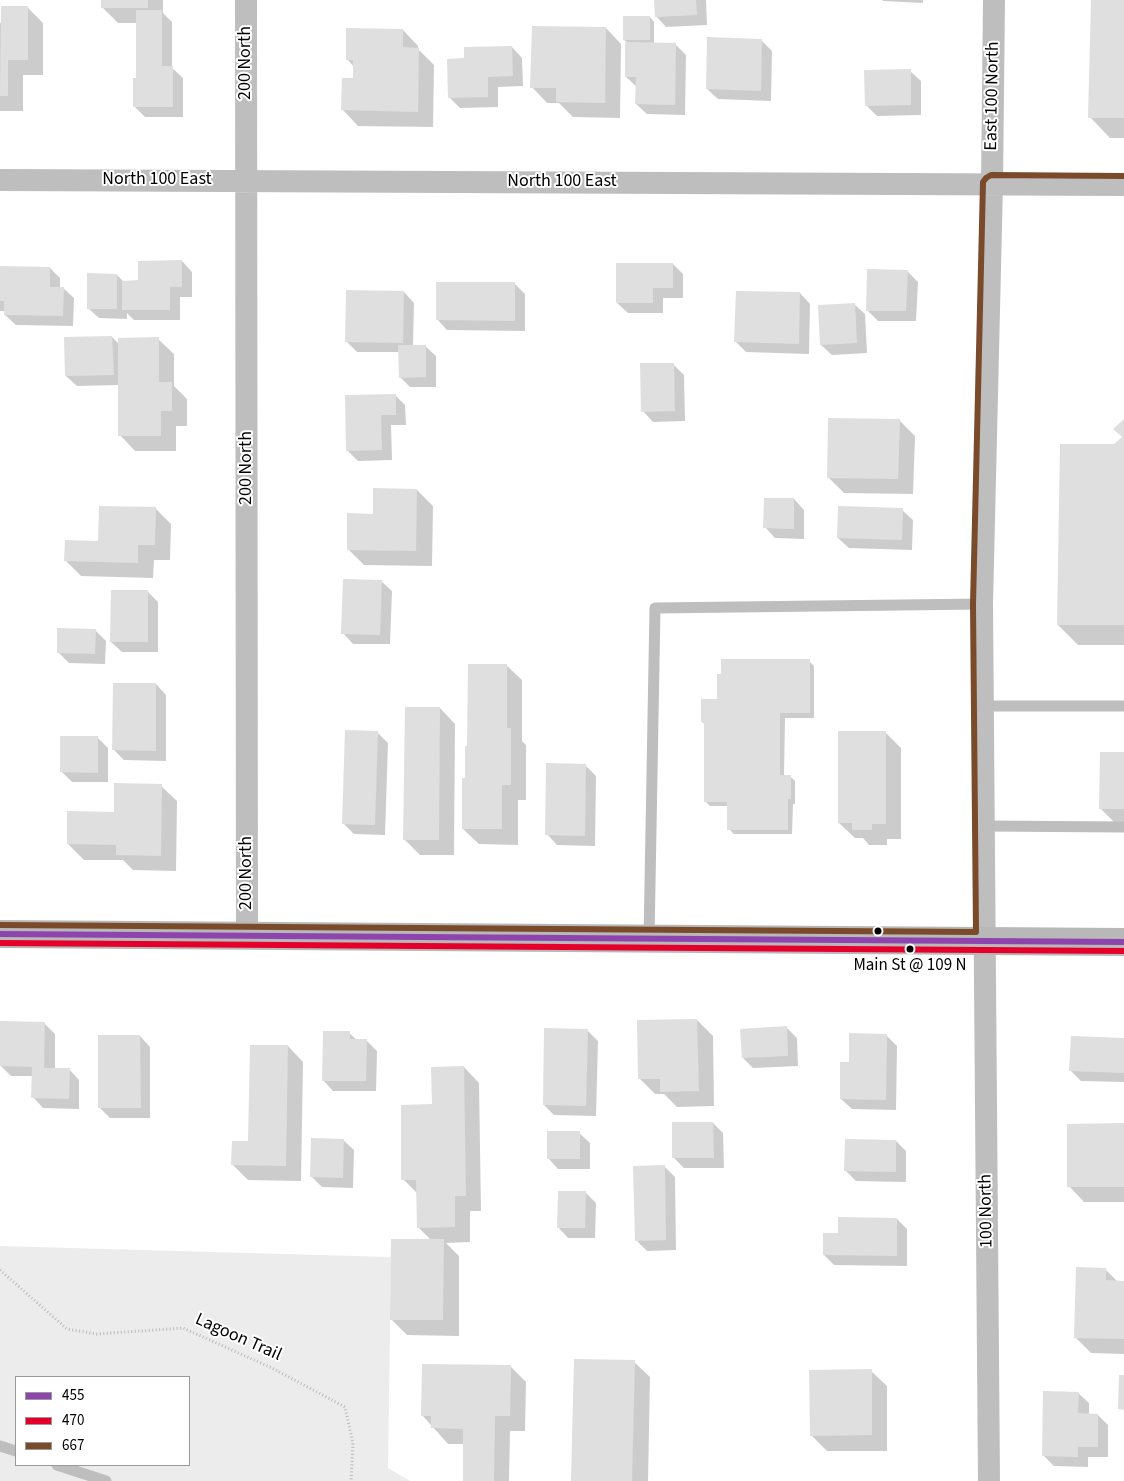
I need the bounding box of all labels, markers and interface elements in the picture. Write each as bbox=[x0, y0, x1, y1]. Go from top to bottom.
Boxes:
street label: 200 North bbox=[235, 26, 257, 100]
street label: East 100 North bbox=[981, 41, 1005, 151]
street label: North 100 East bbox=[102, 169, 212, 191]
street label: North 100 East bbox=[507, 171, 617, 193]
street label: 200 North bbox=[236, 431, 258, 505]
street label: 200 North bbox=[236, 836, 258, 910]
unlabelled marker bbox=[873, 926, 883, 936]
marker: Main St @ 109 N bbox=[905, 944, 915, 954]
place label: Main St @ 109 N bbox=[853, 956, 967, 976]
street label: 100 North bbox=[976, 1174, 998, 1248]
street label: Lagoon Trail bbox=[191, 1309, 285, 1367]
legend bbox=[15, 1376, 190, 1466]
text: 455 bbox=[62, 1385, 84, 1406]
text: 470 bbox=[62, 1410, 84, 1431]
text: 667 bbox=[62, 1435, 84, 1456]

